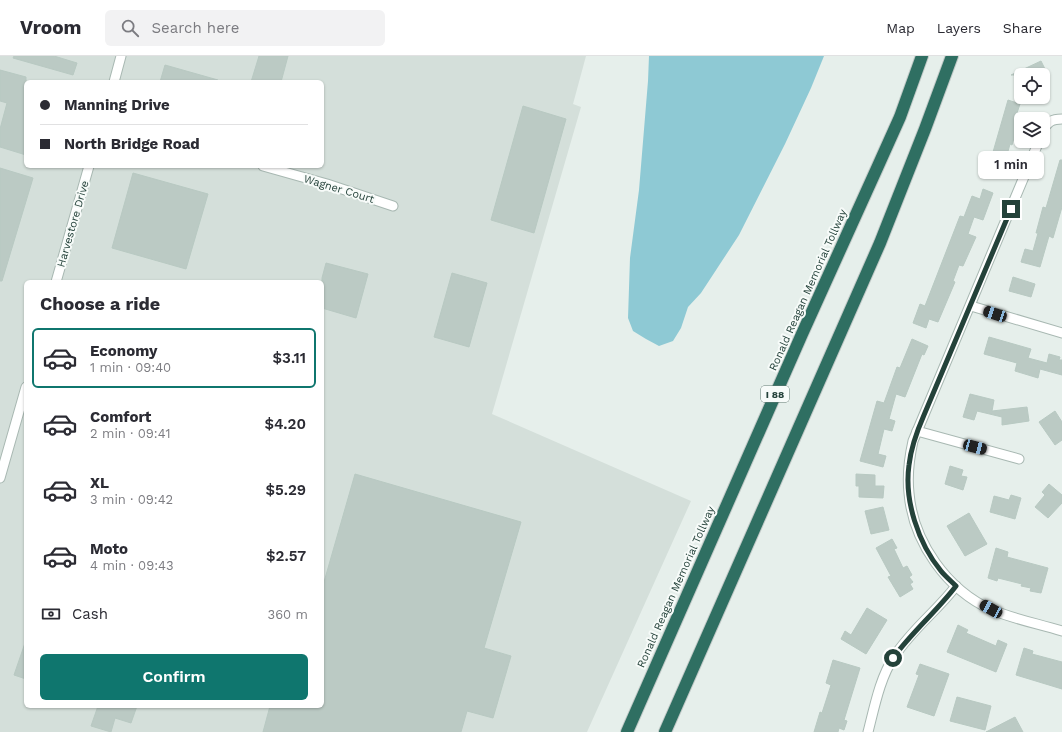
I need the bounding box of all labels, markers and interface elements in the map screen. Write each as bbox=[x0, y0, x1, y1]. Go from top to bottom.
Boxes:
search box bbox=[105, 10, 385, 46]
text: Vroom bbox=[20, 16, 81, 39]
icon: search bbox=[119, 17, 141, 39]
text: Search here bbox=[151, 19, 239, 37]
text: Map bbox=[886, 20, 915, 36]
text: Layers bbox=[937, 20, 981, 36]
text: Share bbox=[1003, 20, 1042, 36]
map controls bbox=[1014, 68, 1050, 148]
button: locate bbox=[1014, 68, 1050, 104]
text: Manning Drive bbox=[64, 96, 170, 114]
button: layers bbox=[1014, 112, 1050, 148]
text: North Bridge Road bbox=[64, 135, 200, 153]
callout: 1 min bbox=[978, 151, 1044, 179]
text: 1 min bbox=[994, 157, 1028, 172]
street label: Wagner Court bbox=[302, 172, 376, 206]
street label: Harvestore Drive bbox=[54, 179, 92, 269]
route end bbox=[1002, 200, 1020, 218]
street label: Ronald Reagan Memorial Tollway bbox=[766, 207, 850, 373]
text: Choose a ride bbox=[40, 293, 160, 314]
car bbox=[982, 305, 1008, 323]
icon: car bbox=[42, 340, 78, 376]
text: Economy bbox=[90, 342, 157, 360]
text: $3.11 bbox=[273, 349, 306, 367]
text: 1 min · 09:40 bbox=[90, 360, 171, 375]
road number: I 88 bbox=[761, 386, 789, 402]
icon: car bbox=[42, 406, 78, 442]
text: Comfort bbox=[90, 408, 151, 426]
text: $4.20 bbox=[264, 415, 306, 433]
text: 2 min · 09:41 bbox=[90, 426, 170, 441]
car bbox=[962, 438, 988, 456]
icon: car bbox=[42, 472, 78, 508]
text: XL bbox=[90, 474, 109, 492]
text: $5.29 bbox=[265, 481, 306, 499]
text: 3 min · 09:42 bbox=[90, 492, 173, 507]
street label: Ronald Reagan Memorial Tollway bbox=[634, 504, 718, 670]
icon: car bbox=[42, 538, 78, 574]
text: Moto bbox=[90, 540, 128, 558]
text: $2.57 bbox=[266, 547, 306, 565]
text: 4 min · 09:43 bbox=[90, 558, 174, 573]
car bbox=[978, 598, 1004, 620]
icon: cash bbox=[40, 603, 62, 625]
text: Cash bbox=[72, 605, 108, 623]
text: 360 m bbox=[268, 607, 308, 622]
route start bbox=[884, 649, 902, 667]
button: Confirm bbox=[40, 654, 308, 700]

